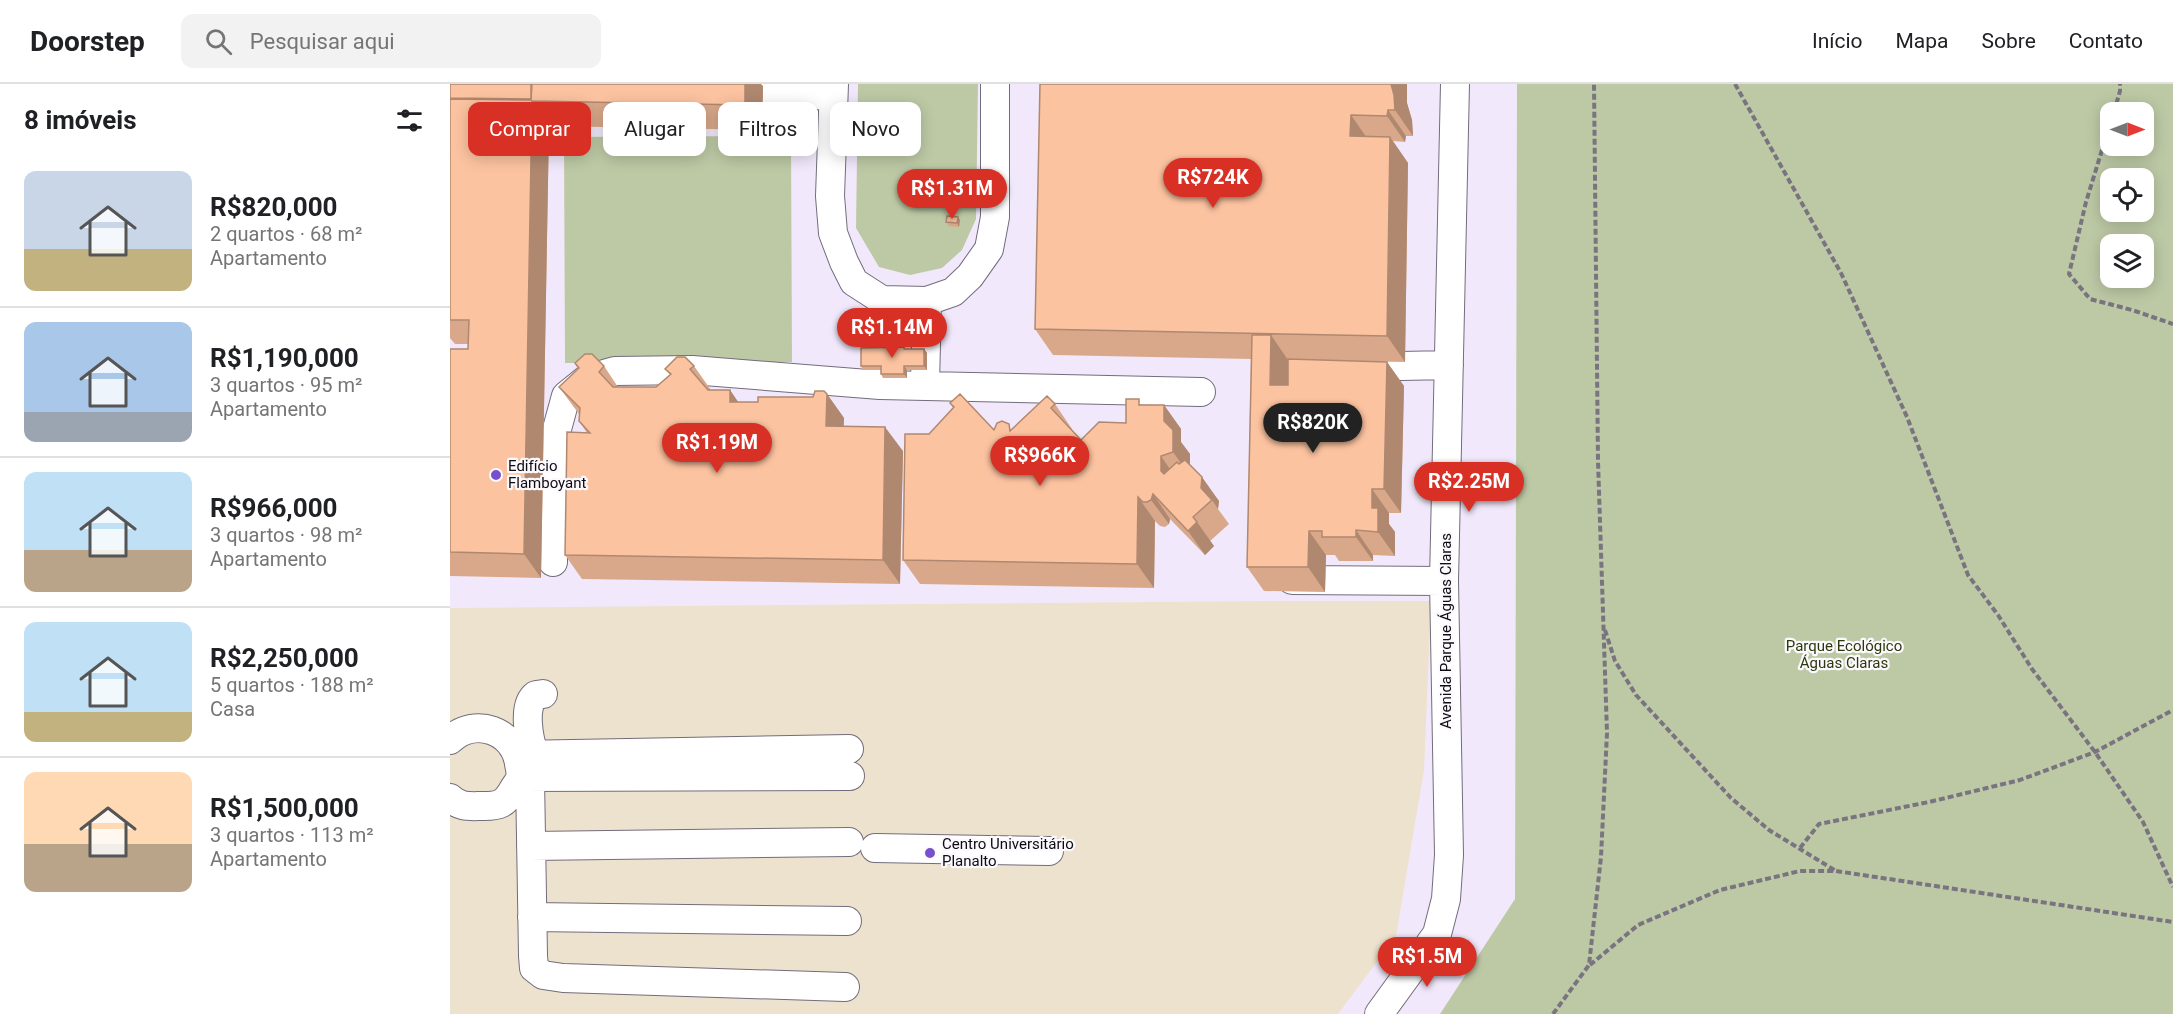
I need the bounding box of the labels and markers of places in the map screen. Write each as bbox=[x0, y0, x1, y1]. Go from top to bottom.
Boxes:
pin: R$724K bbox=[1164, 158, 1262, 209]
pin: R$1.31M bbox=[897, 169, 1007, 220]
pin: R$1.14M bbox=[837, 308, 947, 359]
pin: R$820K bbox=[1264, 403, 1362, 454]
pin: R$1.19M bbox=[662, 423, 772, 474]
pin: R$966K bbox=[991, 436, 1089, 487]
place label: Edifício Flamboyant bbox=[508, 457, 587, 492]
pin: R$2.25M bbox=[1414, 462, 1524, 513]
marker: Edifício Flamboyant bbox=[489, 468, 503, 482]
place label: Centro Universitário Planalto bbox=[942, 835, 1074, 870]
marker: Centro Universitário Planalto bbox=[923, 846, 937, 860]
pin: R$1.5M bbox=[1378, 937, 1476, 988]

